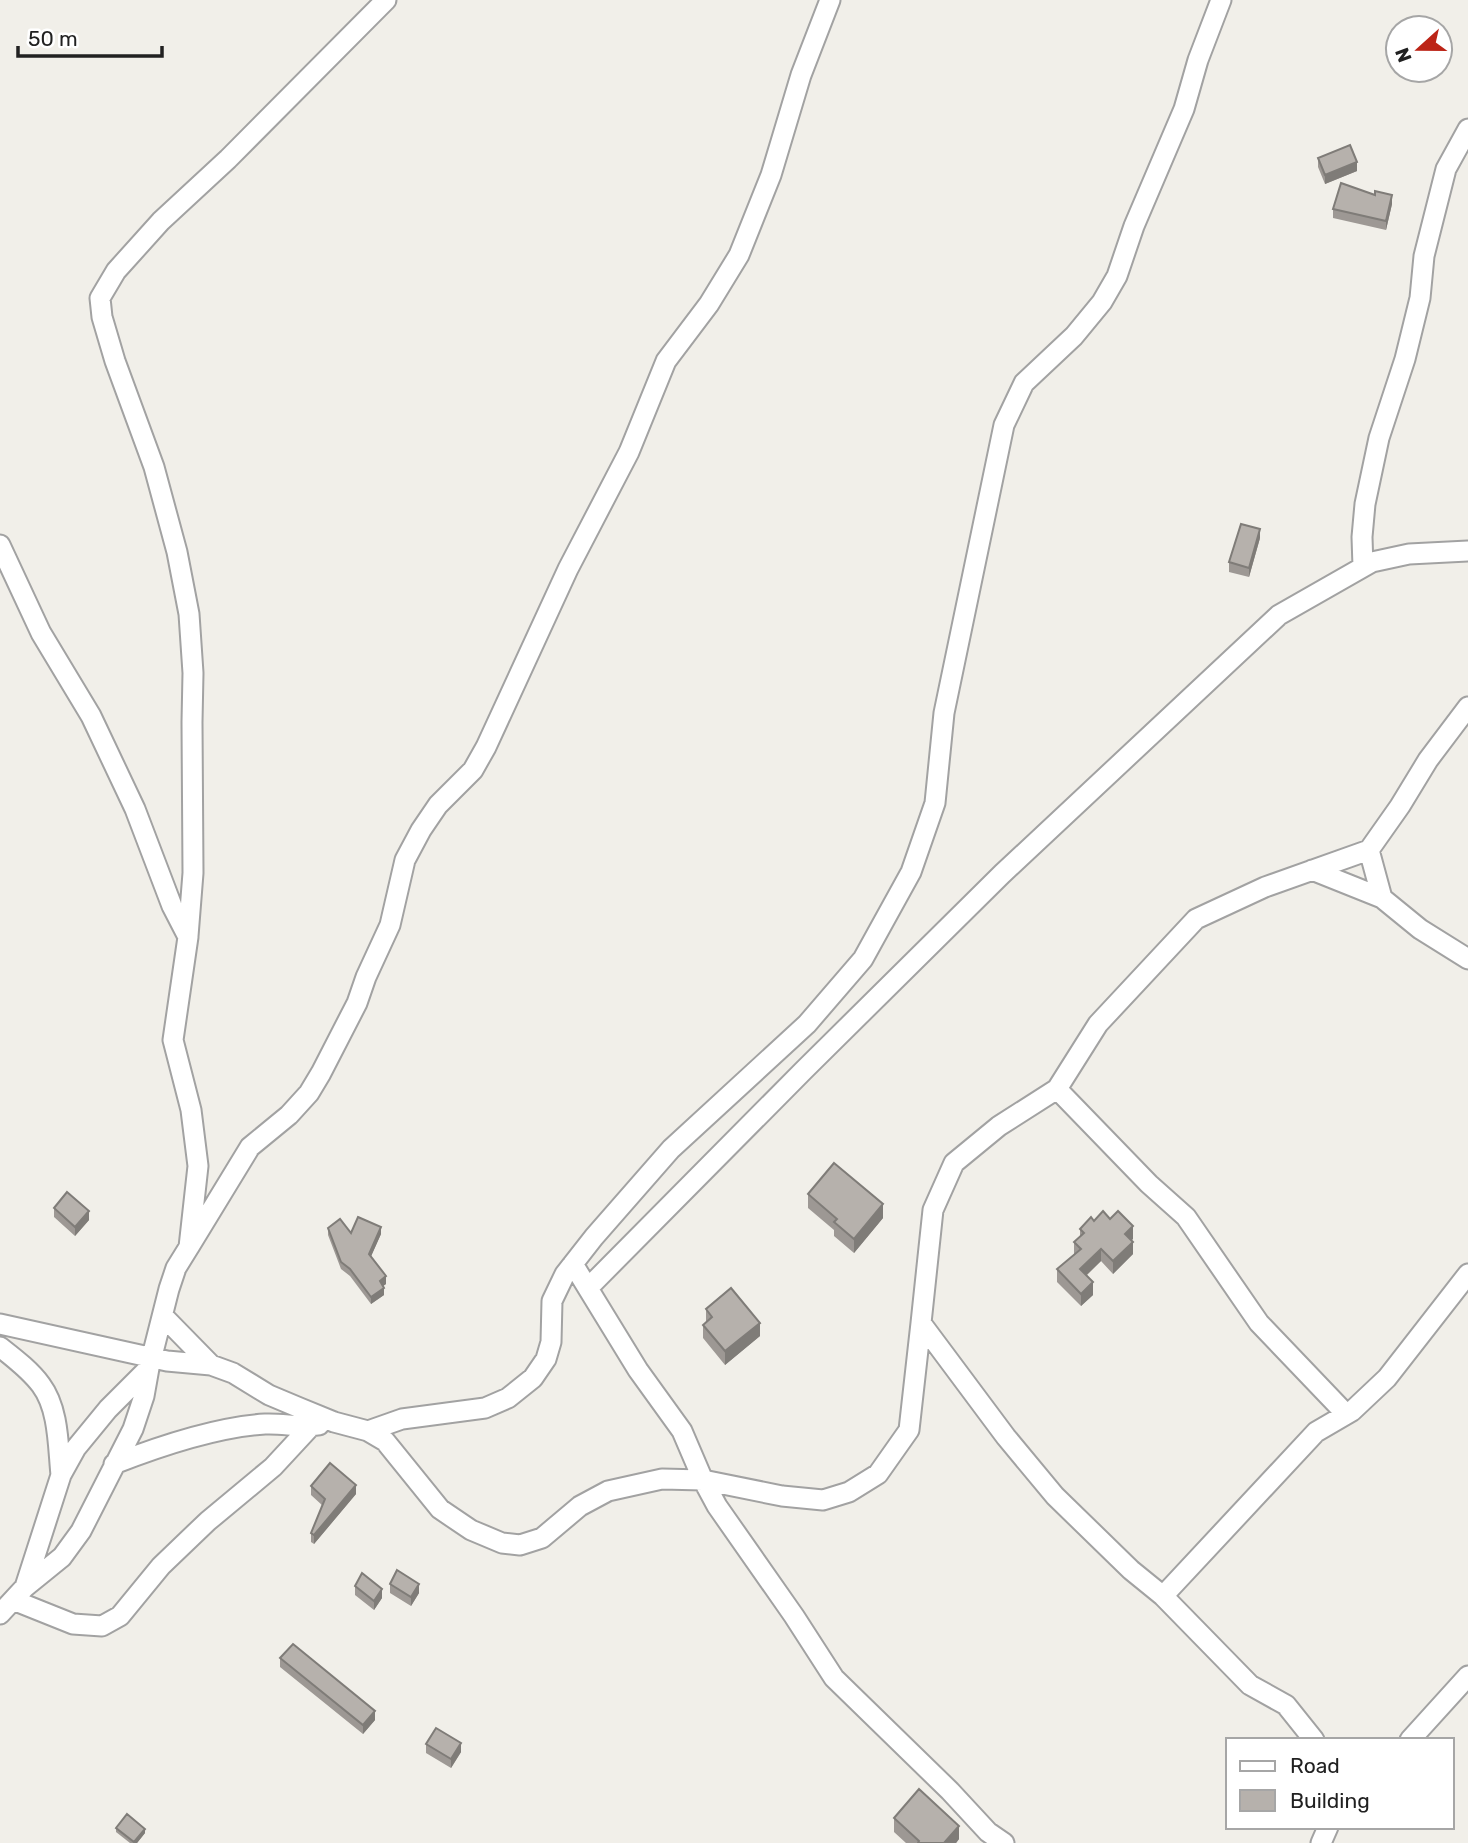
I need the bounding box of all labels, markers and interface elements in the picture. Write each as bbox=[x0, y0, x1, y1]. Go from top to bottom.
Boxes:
scale bar bbox=[18, 14, 161, 58]
north arrow bbox=[1384, 14, 1454, 84]
text: 50 m bbox=[28, 26, 78, 51]
text: N bbox=[1390, 44, 1417, 65]
legend bbox=[1226, 1738, 1454, 1829]
text: Road bbox=[1290, 1753, 1340, 1778]
text: Building bbox=[1290, 1788, 1370, 1813]

